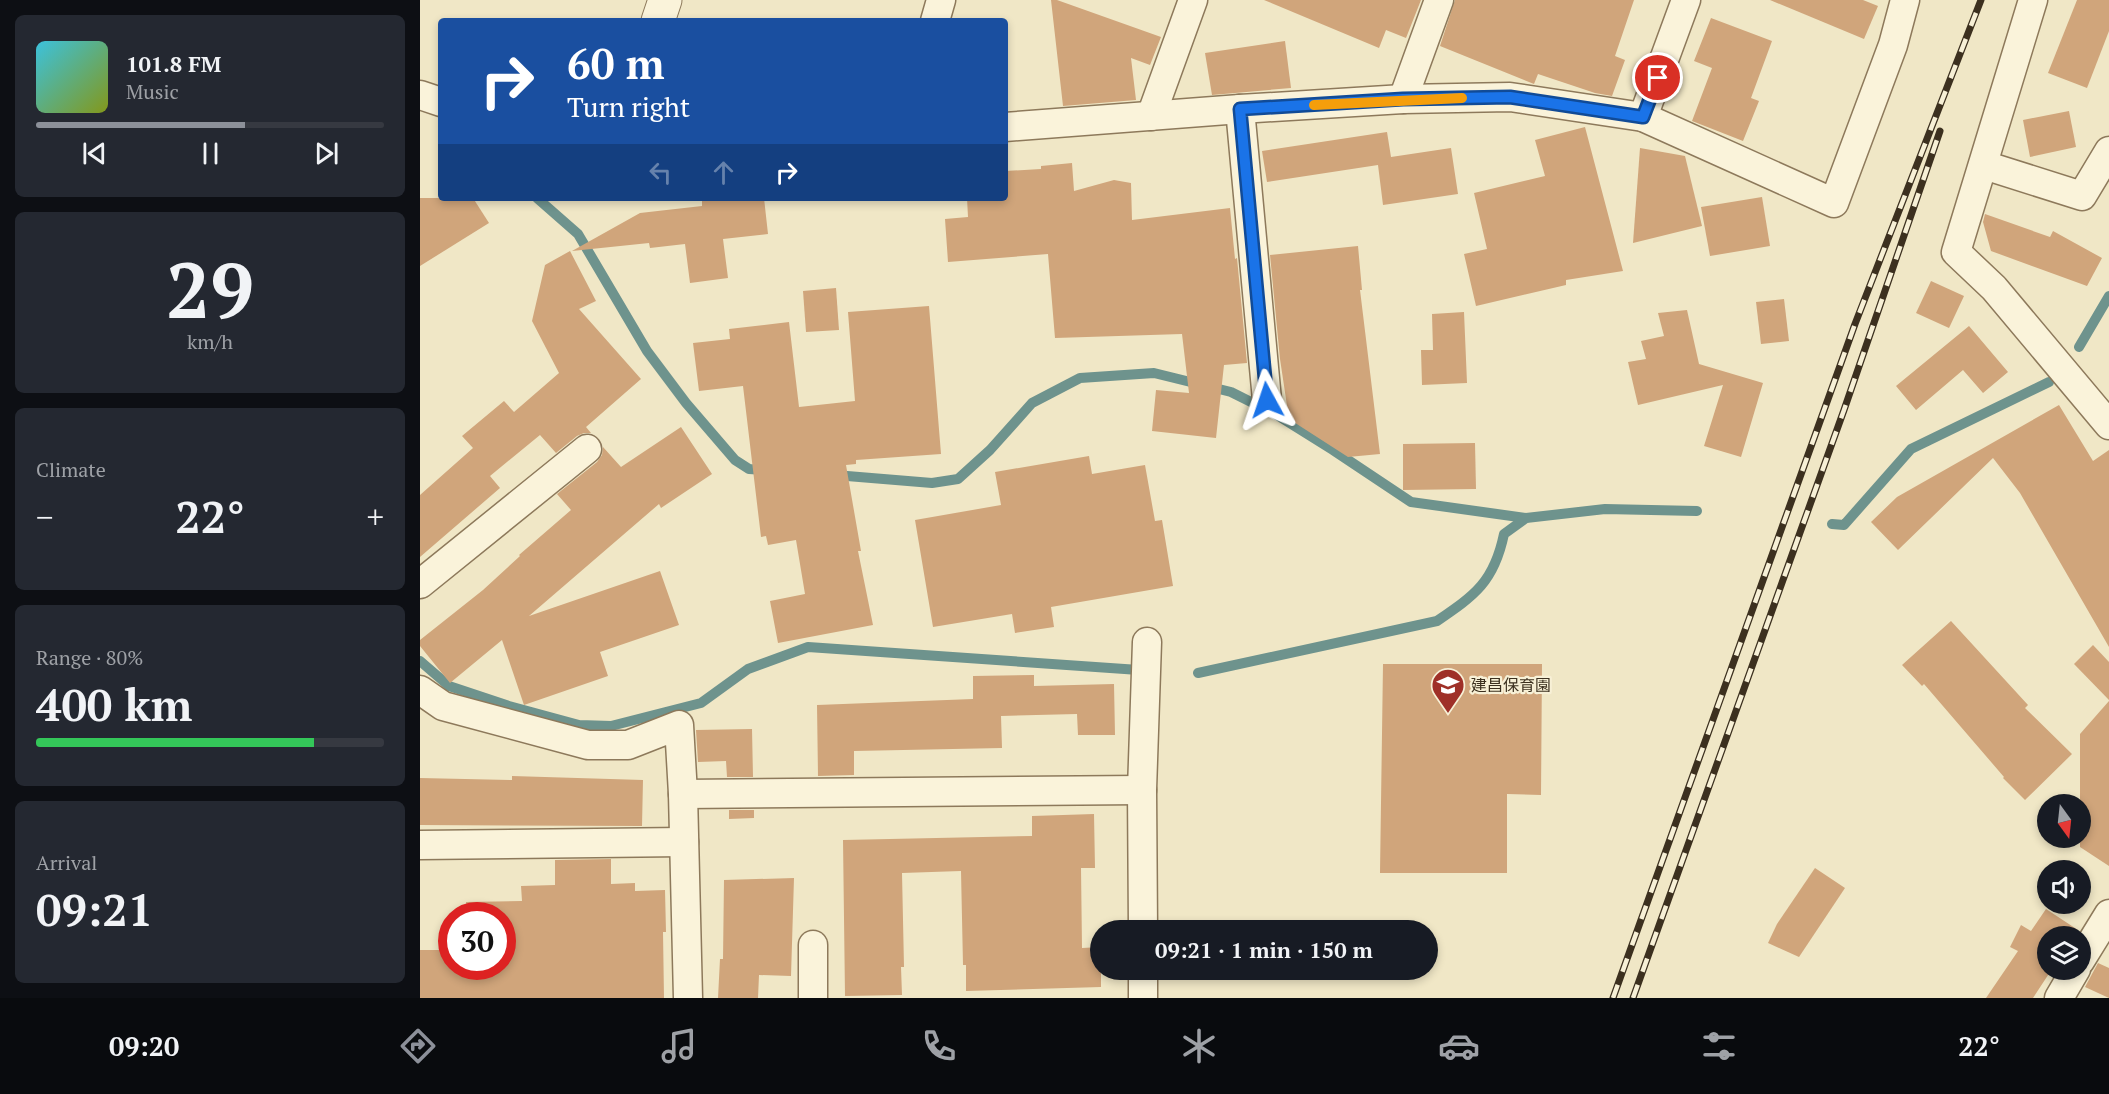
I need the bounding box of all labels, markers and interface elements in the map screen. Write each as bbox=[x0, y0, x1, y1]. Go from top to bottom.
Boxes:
text: 60 m bbox=[567, 35, 665, 91]
icon: right bbox=[468, 42, 546, 120]
text: 101.8 FM bbox=[126, 49, 221, 78]
pin bbox=[1632, 52, 1683, 103]
icon: arrive bbox=[1641, 61, 1674, 94]
text: Music bbox=[126, 78, 179, 105]
text: Turn right bbox=[567, 89, 690, 125]
icon: previous bbox=[78, 137, 111, 170]
icon: pause bbox=[194, 137, 227, 170]
icon: next bbox=[310, 137, 343, 170]
icon: left bbox=[644, 156, 677, 189]
icon: ahead bbox=[707, 156, 740, 189]
icon: right bbox=[770, 156, 803, 189]
text: 29 bbox=[166, 237, 254, 340]
text: km/h bbox=[187, 328, 233, 355]
position arrow bbox=[1235, 368, 1299, 432]
text: Climate bbox=[36, 456, 106, 483]
text: 22° bbox=[175, 486, 245, 546]
text: − bbox=[36, 495, 54, 538]
text: + bbox=[366, 495, 384, 538]
text: Range · 80% bbox=[36, 644, 143, 671]
school or university icon: 建昌保育園 bbox=[1430, 667, 1466, 714]
text: 400 km bbox=[36, 674, 192, 734]
place label: 建昌保育園 bbox=[1471, 674, 1551, 696]
north arrow bbox=[2037, 794, 2091, 848]
map controls bbox=[2037, 794, 2091, 980]
text: Arrival bbox=[36, 849, 97, 876]
button: sound bbox=[2037, 860, 2091, 914]
text: 09:21 bbox=[36, 879, 153, 939]
speed limit sign: 30 bbox=[438, 902, 516, 980]
button: layers bbox=[2037, 926, 2091, 980]
text: 09:21 · 1 min · 150 m bbox=[1155, 935, 1373, 964]
icon: directions bbox=[397, 1025, 439, 1067]
icon: music bbox=[658, 1025, 700, 1067]
icon: phone bbox=[918, 1025, 960, 1067]
icon: climate bbox=[1178, 1025, 1220, 1067]
icon: car bbox=[1438, 1025, 1480, 1067]
icon: filters bbox=[1698, 1025, 1740, 1067]
text: 09:20 bbox=[109, 1028, 179, 1064]
text: 22° bbox=[1958, 1028, 2000, 1064]

